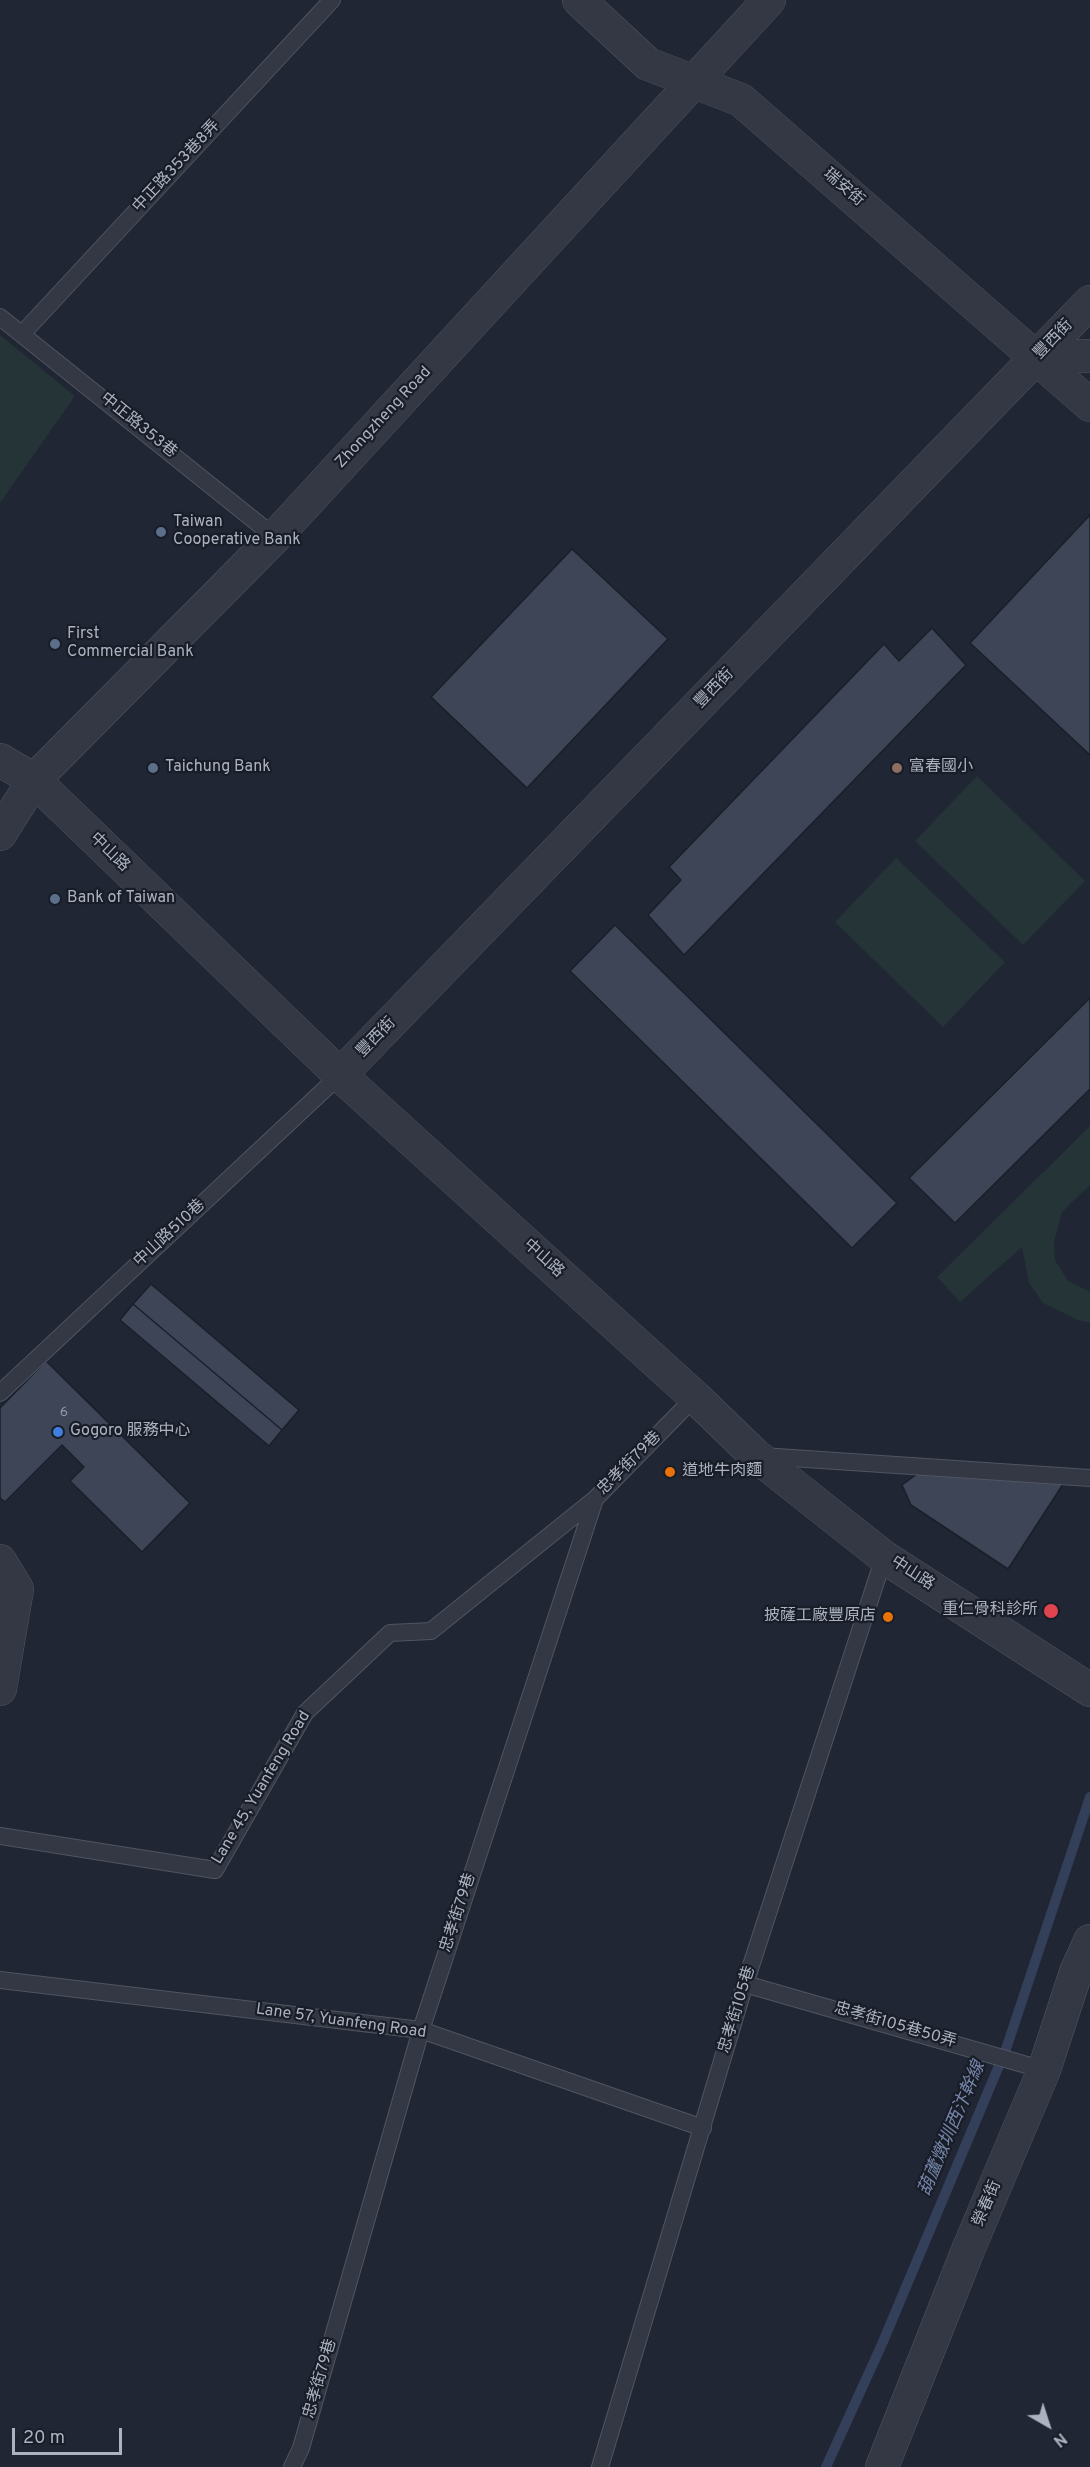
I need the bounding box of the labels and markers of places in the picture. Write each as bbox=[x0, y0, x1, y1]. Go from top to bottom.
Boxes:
place label: Taiwan Cooperative Bank bbox=[173, 513, 301, 551]
marker: Taiwan Cooperative Bank bbox=[154, 525, 168, 539]
place label: First Commercial Bank bbox=[67, 625, 194, 663]
marker: First Commercial Bank bbox=[48, 637, 62, 651]
place label: Taichung Bank bbox=[165, 758, 271, 778]
place label: 富春國小 bbox=[909, 758, 973, 778]
marker: Taichung Bank bbox=[146, 761, 160, 775]
marker: 富春國小 bbox=[890, 761, 904, 775]
place label: Bank of Taiwan bbox=[67, 889, 175, 909]
marker: Bank of Taiwan bbox=[48, 892, 62, 906]
place label: Gogoro 服務中心 bbox=[70, 1422, 190, 1442]
marker: Gogoro 服務中心 bbox=[51, 1425, 65, 1439]
place label: 道地牛肉麵 bbox=[682, 1462, 762, 1482]
marker: 道地牛肉麵 bbox=[663, 1465, 677, 1479]
place label: 重仁骨科診所 bbox=[942, 1601, 1038, 1621]
marker: 重仁骨科診所 bbox=[1042, 1602, 1060, 1620]
place label: 披薩工廠豐原店 bbox=[764, 1607, 876, 1627]
marker: 披薩工廠豐原店 bbox=[881, 1610, 895, 1624]

